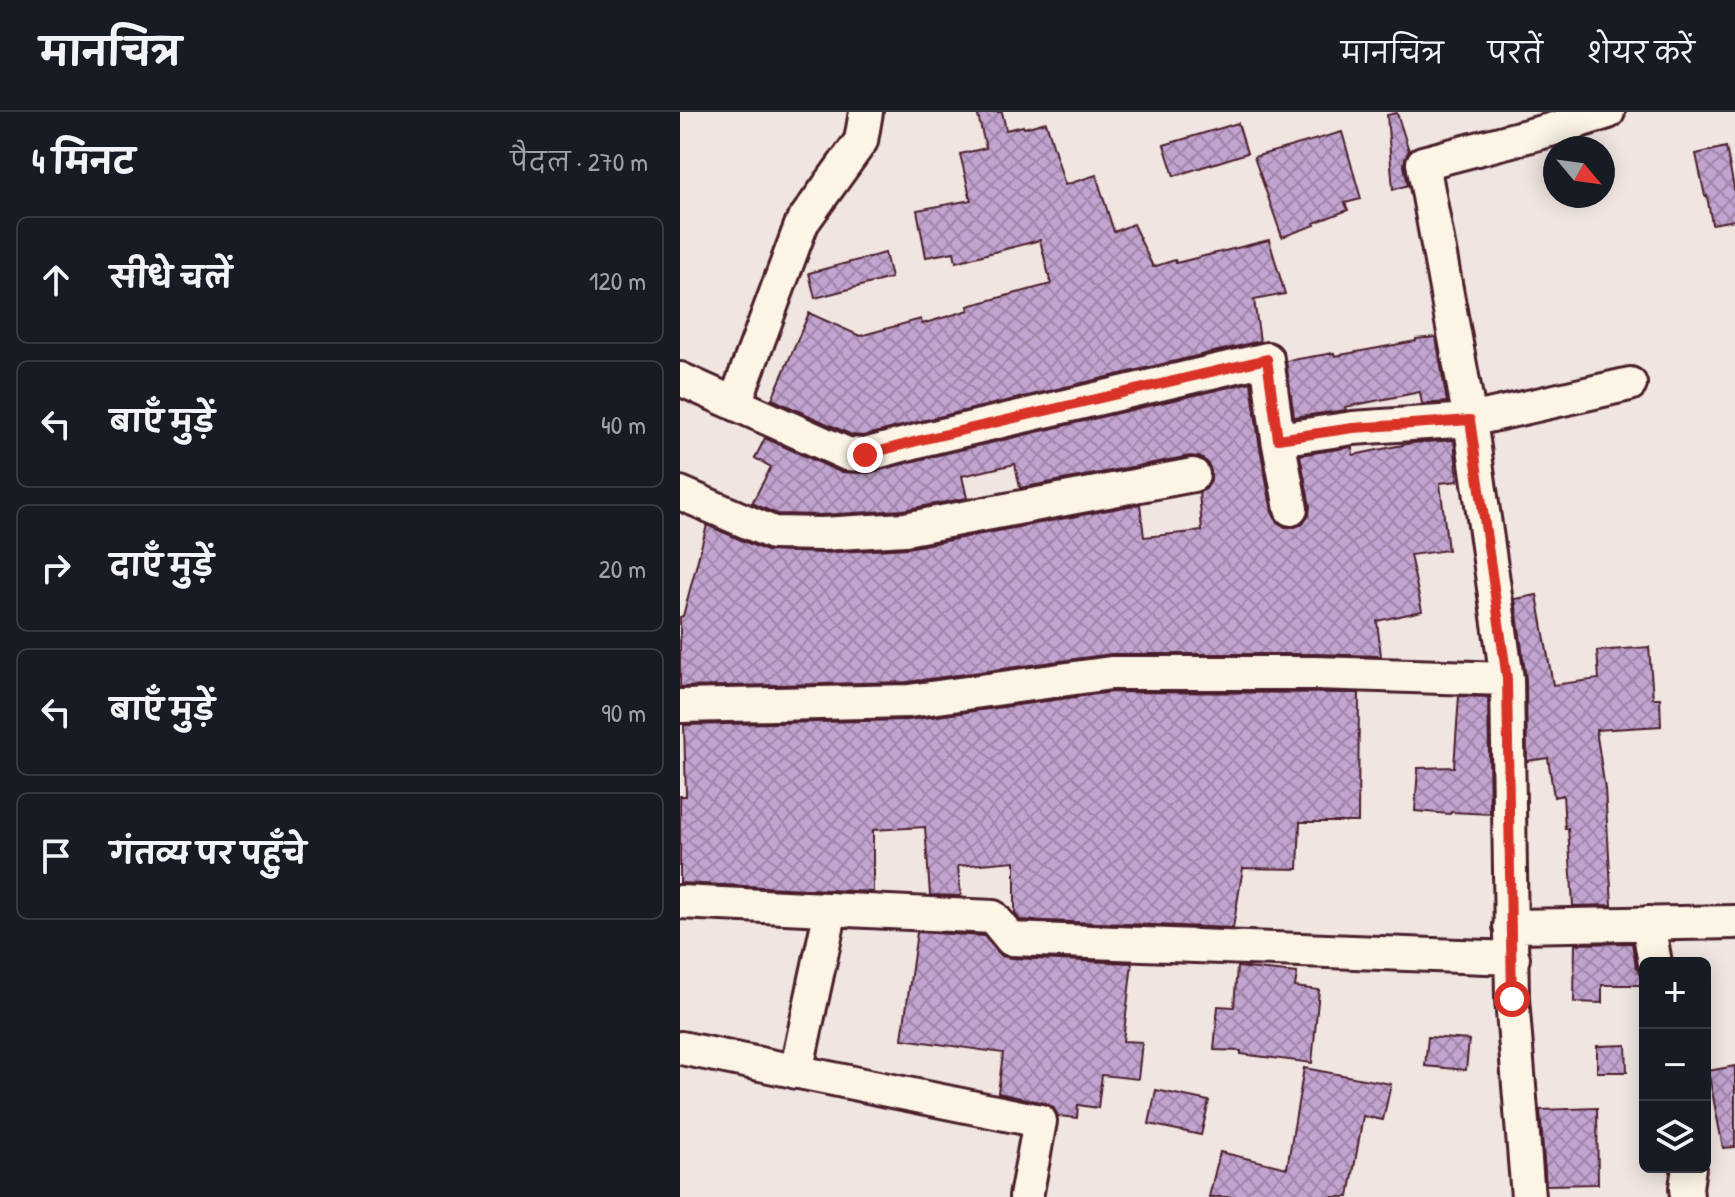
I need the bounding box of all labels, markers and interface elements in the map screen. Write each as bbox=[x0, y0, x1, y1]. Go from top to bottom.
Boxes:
text: मानचित्र bbox=[40, 25, 181, 77]
text: मानचित्र bbox=[1341, 34, 1444, 72]
text: परतें bbox=[1488, 34, 1543, 72]
text: शेयर करें bbox=[1587, 34, 1695, 72]
north arrow bbox=[1543, 136, 1615, 208]
text: 4 मिनट bbox=[32, 138, 135, 184]
text: पैदल · 270 m bbox=[510, 144, 648, 179]
text: सीधे चलें bbox=[110, 257, 232, 297]
icon: ahead bbox=[34, 258, 78, 302]
text: 120 m bbox=[589, 263, 646, 298]
text: बाएँ मुड़ें bbox=[110, 401, 215, 441]
icon: left bbox=[34, 402, 78, 446]
text: 40 m bbox=[601, 407, 646, 442]
route end bbox=[847, 437, 883, 473]
text: दाएँ मुड़ें bbox=[110, 545, 214, 585]
icon: right bbox=[34, 546, 78, 590]
text: 20 m bbox=[599, 551, 646, 586]
text: बाएँ मुड़ें bbox=[110, 689, 215, 729]
icon: left bbox=[34, 690, 78, 734]
text: 90 m bbox=[601, 695, 646, 730]
text: गंतव्य पर पहुँचे bbox=[110, 833, 306, 873]
icon: arrive bbox=[34, 834, 78, 878]
map controls bbox=[1639, 957, 1711, 1173]
button: + bbox=[1639, 957, 1711, 1029]
route start bbox=[1494, 981, 1530, 1017]
button: − bbox=[1639, 1029, 1711, 1101]
button: layers bbox=[1639, 1101, 1711, 1173]

